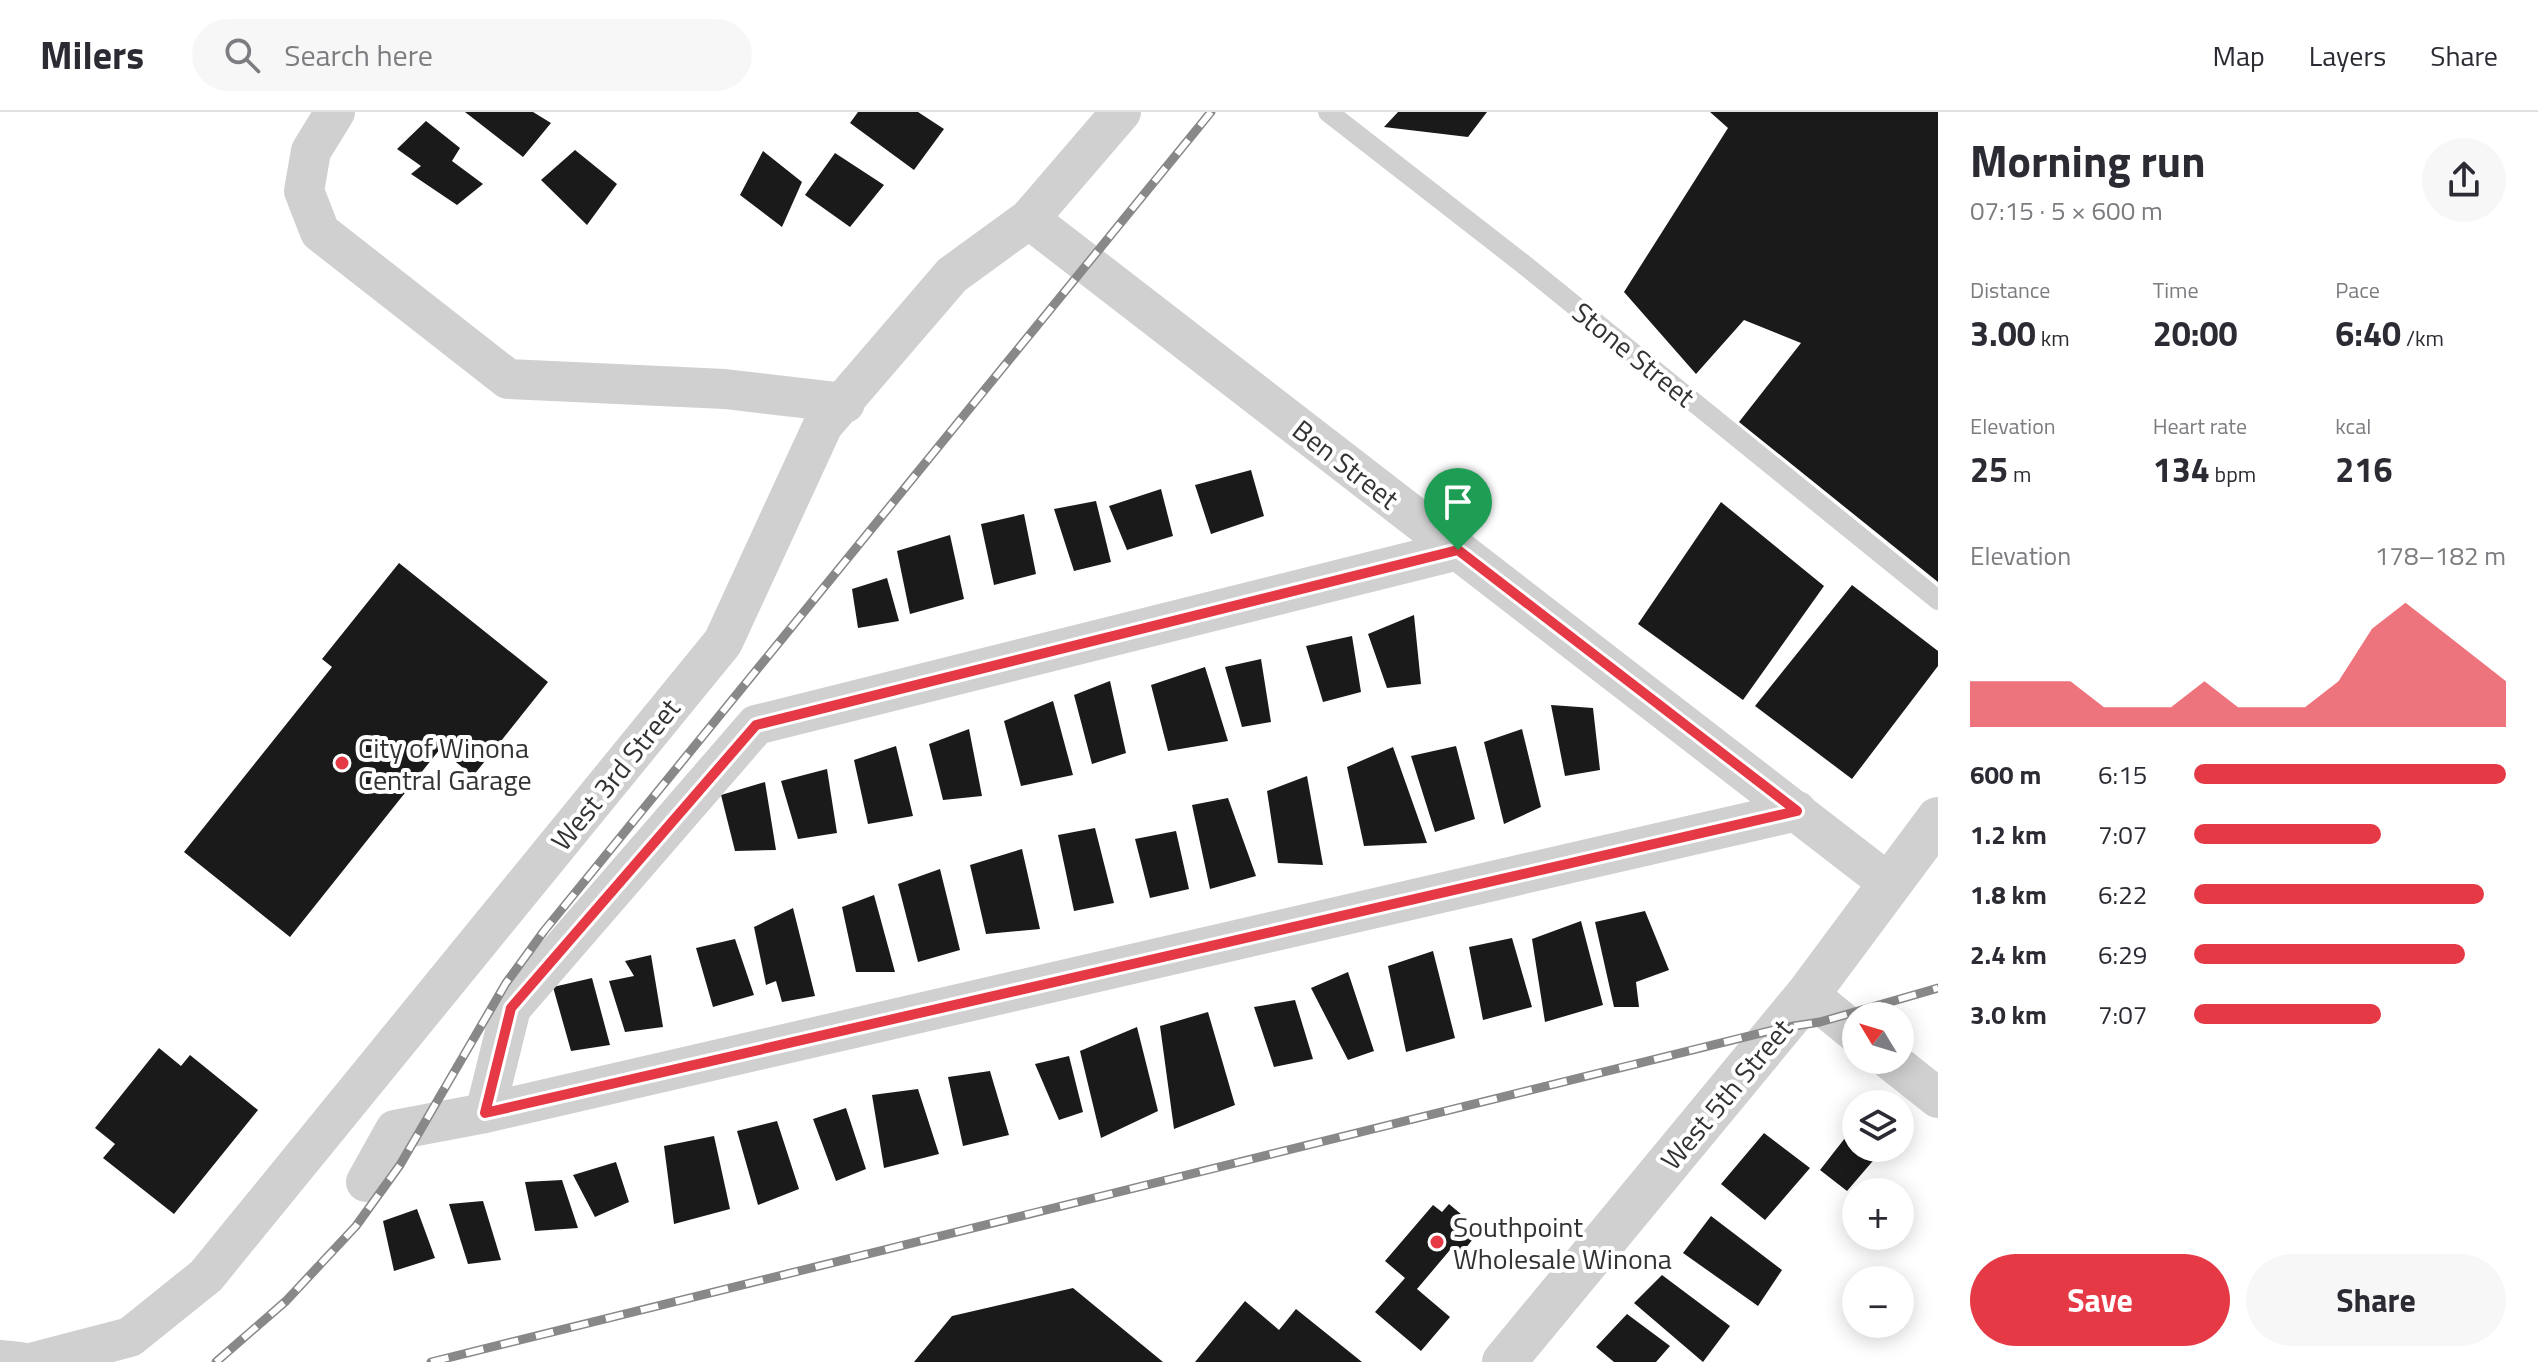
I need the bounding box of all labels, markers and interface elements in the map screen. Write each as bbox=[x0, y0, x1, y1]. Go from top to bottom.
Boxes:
search box bbox=[192, 19, 752, 91]
text: Milers bbox=[40, 26, 144, 84]
text: Search here bbox=[284, 32, 433, 78]
icon: search bbox=[220, 33, 264, 77]
text: Map bbox=[2212, 34, 2265, 77]
text: Layers bbox=[2309, 34, 2386, 77]
text: Share bbox=[2430, 34, 2498, 77]
text: Morning run bbox=[1970, 127, 2206, 194]
button: share bbox=[2422, 138, 2506, 222]
text: 07:15 · 5 × 600 m bbox=[1970, 191, 2163, 230]
text: Distance bbox=[1970, 273, 2050, 307]
text: Time bbox=[2153, 273, 2199, 307]
text: Pace bbox=[2335, 273, 2380, 307]
street label: Stone Street bbox=[1563, 291, 1705, 417]
text: 3.00 bbox=[1970, 307, 2036, 359]
text: 20:00 bbox=[2153, 307, 2238, 359]
text: 6:40 bbox=[2335, 307, 2401, 359]
text: km bbox=[2036, 321, 2070, 355]
text: /km bbox=[2401, 321, 2444, 355]
street label: Ben Street bbox=[1284, 409, 1409, 519]
text: Elevation bbox=[1970, 409, 2056, 443]
text: Heart rate bbox=[2153, 409, 2247, 443]
text: kcal bbox=[2335, 409, 2371, 443]
text: 25 bbox=[1970, 443, 2008, 495]
text: 134 bbox=[2153, 443, 2210, 495]
text: 216 bbox=[2335, 443, 2392, 495]
text: m bbox=[2008, 457, 2031, 491]
text: bpm bbox=[2210, 457, 2256, 491]
pin bbox=[1424, 468, 1492, 550]
icon: arrive bbox=[1436, 480, 1480, 524]
text: Elevation bbox=[1970, 536, 2071, 575]
text: 178–182 m bbox=[2375, 536, 2506, 575]
street label: West 3rd Street bbox=[540, 688, 690, 860]
place label: City of Winona Central Garage bbox=[358, 726, 532, 801]
marker: City of Winona Central Garage bbox=[333, 754, 351, 772]
text: 600 m bbox=[1970, 755, 2041, 794]
text: 6:15 bbox=[2098, 755, 2147, 794]
text: 1.2 km bbox=[1970, 815, 2047, 854]
text: 7:07 bbox=[2098, 815, 2147, 854]
text: 1.8 km bbox=[1970, 875, 2047, 914]
text: 6:22 bbox=[2098, 875, 2147, 914]
text: 2.4 km bbox=[1970, 935, 2047, 974]
text: 6:29 bbox=[2098, 935, 2147, 974]
text: 3.0 km bbox=[1970, 995, 2047, 1034]
text: 7:07 bbox=[2098, 995, 2147, 1034]
north arrow bbox=[1842, 1002, 1914, 1074]
map controls bbox=[1842, 1002, 1914, 1338]
street label: West 5th Street bbox=[1650, 1009, 1802, 1179]
button: layers bbox=[1842, 1090, 1914, 1162]
button: + bbox=[1842, 1178, 1914, 1250]
place label: Southpoint Wholesale Winona bbox=[1453, 1205, 1672, 1280]
marker: Southpoint Wholesale Winona bbox=[1428, 1233, 1446, 1251]
button: Save bbox=[1970, 1254, 2230, 1346]
button: Share bbox=[2246, 1254, 2506, 1346]
button: − bbox=[1842, 1266, 1914, 1338]

